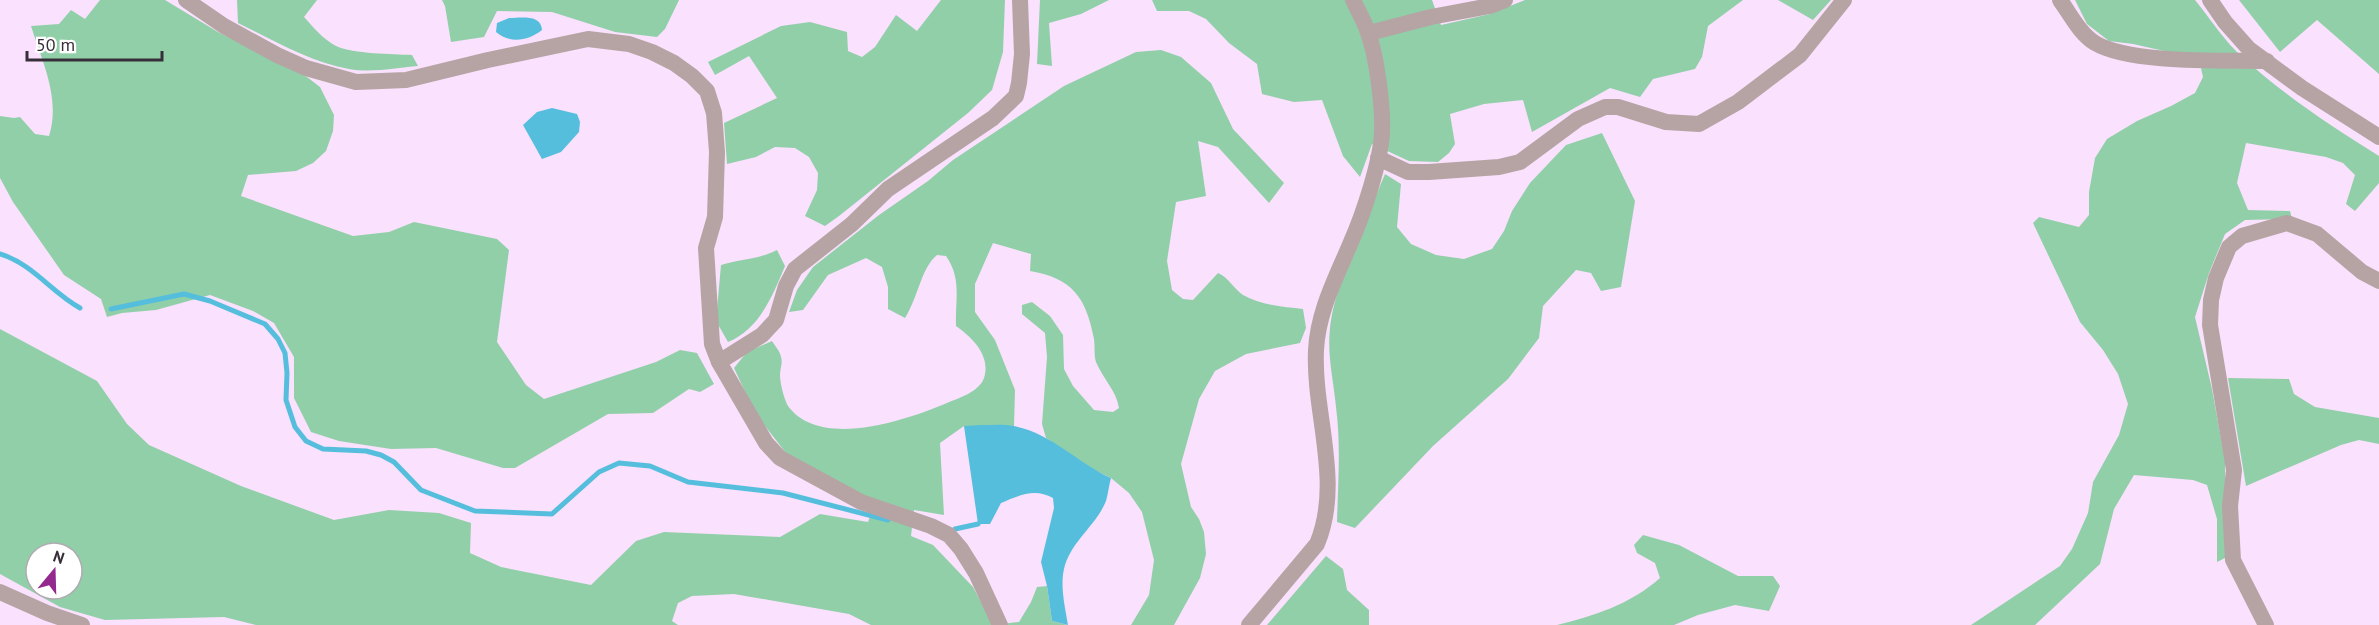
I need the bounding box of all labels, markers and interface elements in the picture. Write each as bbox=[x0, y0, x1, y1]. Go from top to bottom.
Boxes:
scale bar bbox=[27, 24, 162, 62]
text: 50 m bbox=[36, 33, 75, 56]
north arrow bbox=[24, 541, 84, 601]
text: N bbox=[51, 546, 67, 568]

